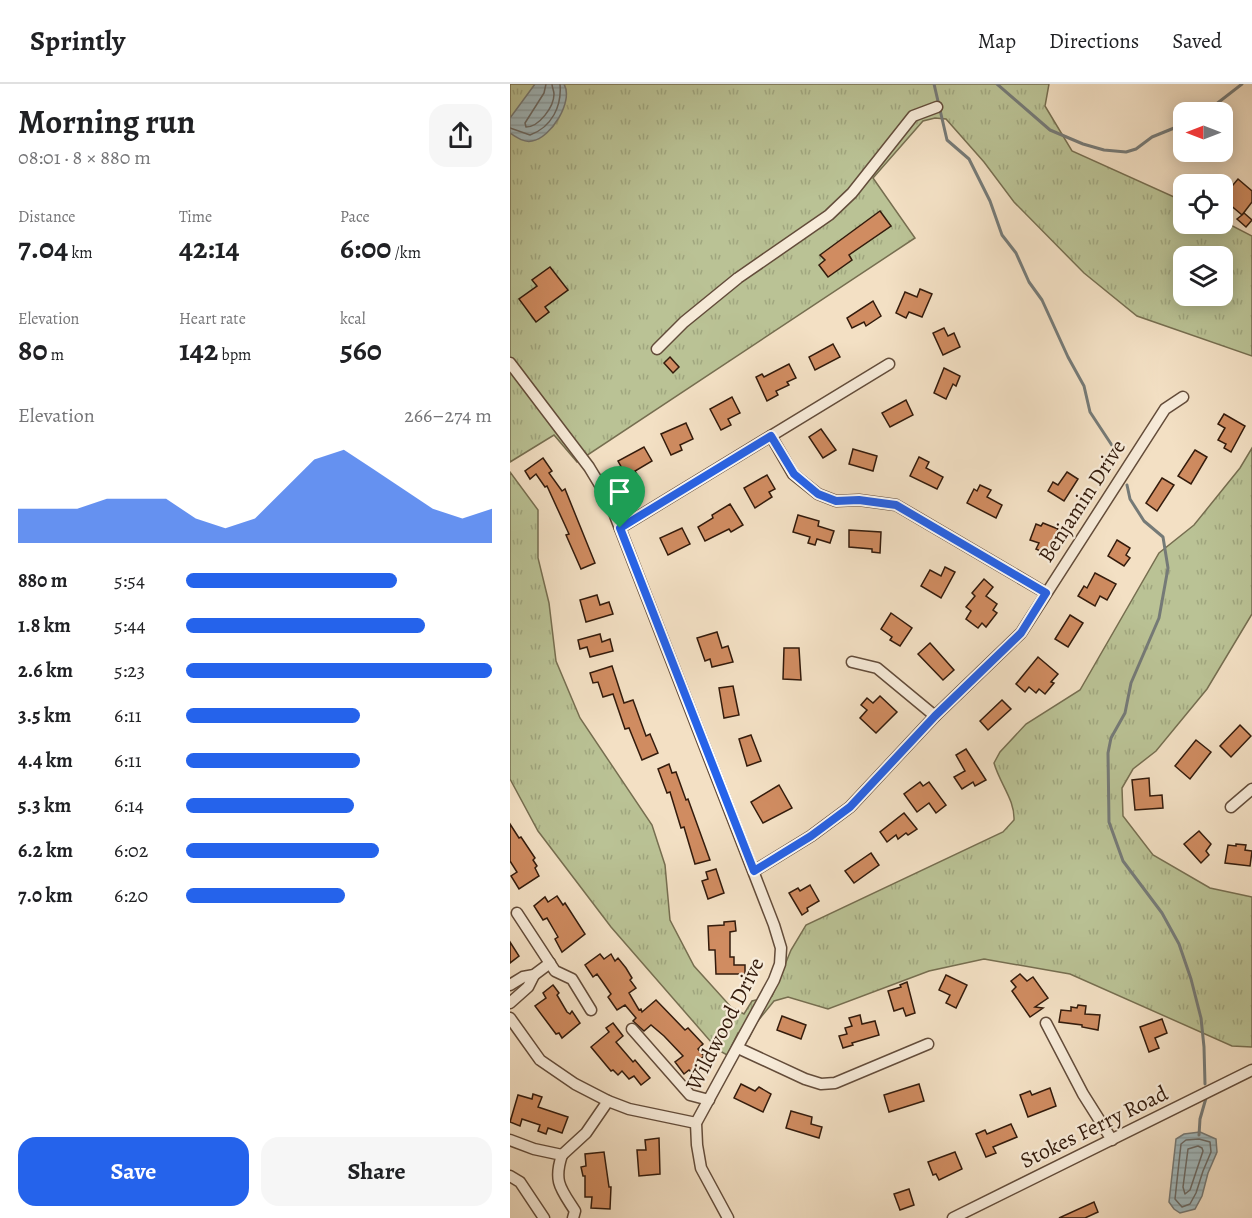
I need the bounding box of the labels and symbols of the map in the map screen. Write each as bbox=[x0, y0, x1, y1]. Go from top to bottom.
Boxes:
north arrow bbox=[1173, 102, 1233, 162]
street label: Benjamin Drive bbox=[1031, 434, 1133, 568]
pin bbox=[594, 466, 645, 528]
street label: Wildwood Drive bbox=[678, 952, 771, 1097]
street label: Stokes Ferry Road bbox=[1015, 1078, 1173, 1176]

